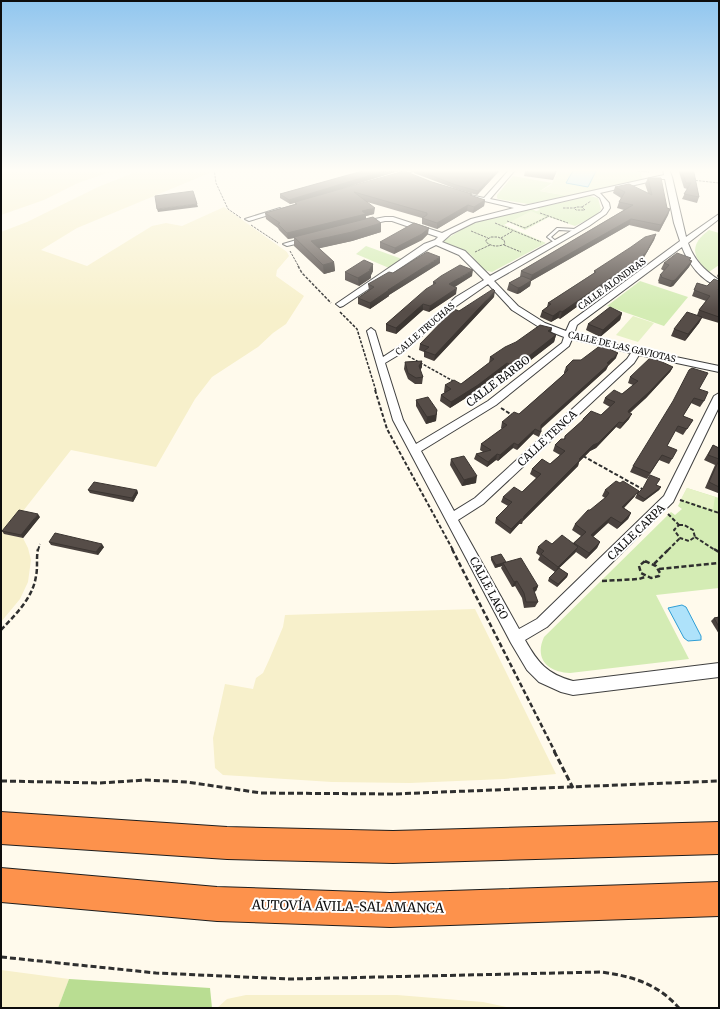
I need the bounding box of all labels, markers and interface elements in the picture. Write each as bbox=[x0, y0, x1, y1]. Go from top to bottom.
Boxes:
street label: CALLE ALONDRAS bbox=[576, 255, 648, 312]
street label: CALLE TRUCHAS bbox=[393, 300, 457, 357]
street label: CALLE DE LAS GAVIOTAS bbox=[567, 329, 678, 364]
street label: CALLE BARBO bbox=[463, 352, 533, 410]
street label: CALLE TENCA bbox=[514, 407, 580, 469]
street label: CALLE CARPA bbox=[604, 501, 668, 563]
street label: CALLE LAGO bbox=[467, 554, 511, 622]
street label: AUTOVÍA ÁVILA-SALAMANCA bbox=[251, 895, 445, 917]

